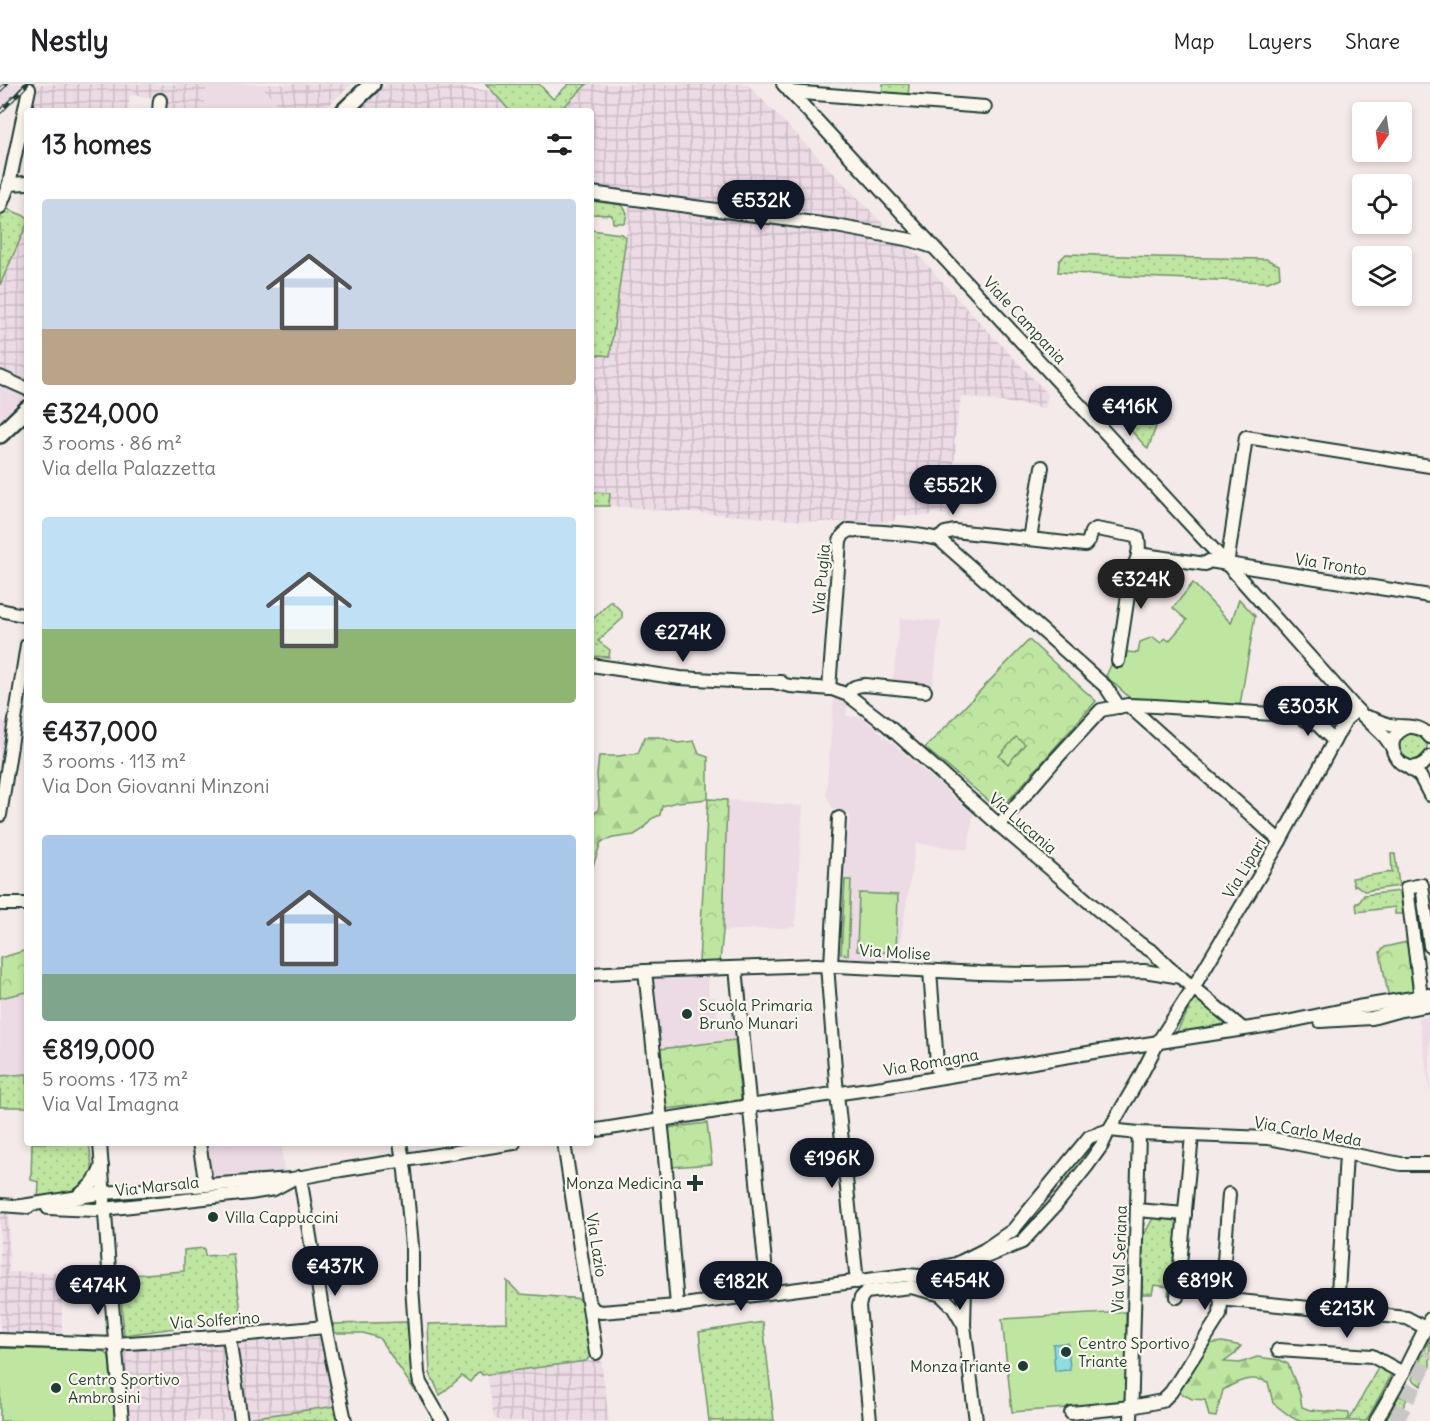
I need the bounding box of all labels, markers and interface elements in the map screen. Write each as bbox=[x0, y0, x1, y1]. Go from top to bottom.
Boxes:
text: Nestly bbox=[30, 23, 109, 59]
text: Map bbox=[1174, 28, 1214, 55]
text: Layers bbox=[1247, 28, 1312, 55]
text: Share bbox=[1345, 28, 1400, 55]
north arrow bbox=[1352, 102, 1412, 162]
map controls bbox=[1352, 102, 1412, 306]
text: 13 homes bbox=[42, 128, 152, 161]
icon: filters bbox=[543, 128, 576, 161]
button: locate bbox=[1352, 174, 1412, 234]
pin: €532K bbox=[719, 180, 803, 231]
text: €532K bbox=[731, 187, 791, 212]
icon: home bbox=[255, 238, 363, 346]
button: layers bbox=[1352, 246, 1412, 306]
street label: Viale Campania bbox=[979, 272, 1071, 368]
pin: €416K bbox=[1088, 386, 1172, 437]
text: €416K bbox=[1102, 393, 1158, 418]
text: €324,000 bbox=[42, 397, 159, 430]
text: 3 rooms · 86 m² bbox=[42, 430, 182, 455]
text: Via della Palazzetta bbox=[42, 455, 216, 480]
pin: €552K bbox=[911, 465, 995, 516]
text: €552K bbox=[923, 472, 983, 497]
street label: Via Puglia bbox=[808, 543, 834, 615]
street label: Via Tronto bbox=[1294, 548, 1368, 580]
icon: home bbox=[255, 556, 363, 664]
pin: €324K bbox=[1099, 559, 1183, 610]
text: €324K bbox=[1112, 566, 1170, 591]
pin: €274K bbox=[641, 612, 725, 663]
text: €274K bbox=[654, 619, 712, 644]
pin: €303K bbox=[1266, 686, 1350, 737]
text: €303K bbox=[1277, 693, 1339, 718]
text: €437,000 bbox=[42, 715, 158, 748]
text: 3 rooms · 113 m² bbox=[42, 748, 186, 773]
text: Via Don Giovanni Minzoni bbox=[42, 773, 269, 798]
street label: Via Lucania bbox=[985, 788, 1061, 858]
street label: Via Lipari bbox=[1218, 834, 1270, 902]
icon: home bbox=[255, 874, 363, 982]
street label: Via Molise bbox=[859, 940, 931, 964]
place label: Scuola Primaria Bruno Munari bbox=[699, 995, 813, 1033]
marker: Scuola Primaria Bruno Munari bbox=[680, 1007, 694, 1021]
text: €819,000 bbox=[42, 1033, 155, 1066]
street label: Via Romagna bbox=[882, 1044, 980, 1080]
text: 5 rooms · 173 m² bbox=[42, 1066, 188, 1091]
text: Via Val Imagna bbox=[42, 1091, 179, 1116]
street label: Via Carlo Meda bbox=[1253, 1112, 1363, 1150]
pin: €196K bbox=[790, 1138, 874, 1189]
text: €196K bbox=[804, 1145, 860, 1170]
street label: Via Marsala bbox=[114, 1172, 200, 1200]
place label: Monza Medicina bbox=[566, 1173, 682, 1193]
marker: Monza Medicina bbox=[686, 1174, 704, 1192]
street label: Via Val Seriana bbox=[1107, 1205, 1131, 1313]
place label: Villa Cappuccini bbox=[225, 1207, 338, 1227]
marker: Villa Cappuccini bbox=[206, 1210, 220, 1224]
street label: Via Lazio bbox=[582, 1212, 612, 1278]
pin: €437K bbox=[293, 1246, 377, 1297]
text: €437K bbox=[306, 1253, 364, 1278]
pin: €454K bbox=[918, 1260, 1002, 1311]
pin: €819K bbox=[1163, 1260, 1247, 1311]
pin: €182K bbox=[699, 1261, 783, 1312]
pin: €474K bbox=[56, 1265, 140, 1316]
text: €454K bbox=[930, 1267, 990, 1292]
text: €819K bbox=[1177, 1267, 1233, 1292]
text: €182K bbox=[713, 1268, 769, 1293]
text: €474K bbox=[69, 1272, 127, 1297]
pin: €213K bbox=[1305, 1288, 1389, 1339]
text: €213K bbox=[1319, 1295, 1375, 1320]
street label: Via Solferino bbox=[169, 1307, 261, 1333]
place label: Centro Sportivo Triante bbox=[1078, 1333, 1190, 1371]
marker: Centro Sportivo Triante bbox=[1059, 1345, 1073, 1359]
place label: Monza Triante bbox=[910, 1356, 1011, 1376]
marker: Monza Triante bbox=[1016, 1359, 1030, 1373]
place label: Centro Sportivo Ambrosini bbox=[68, 1369, 180, 1407]
marker: Centro Sportivo Ambrosini bbox=[49, 1381, 63, 1395]

